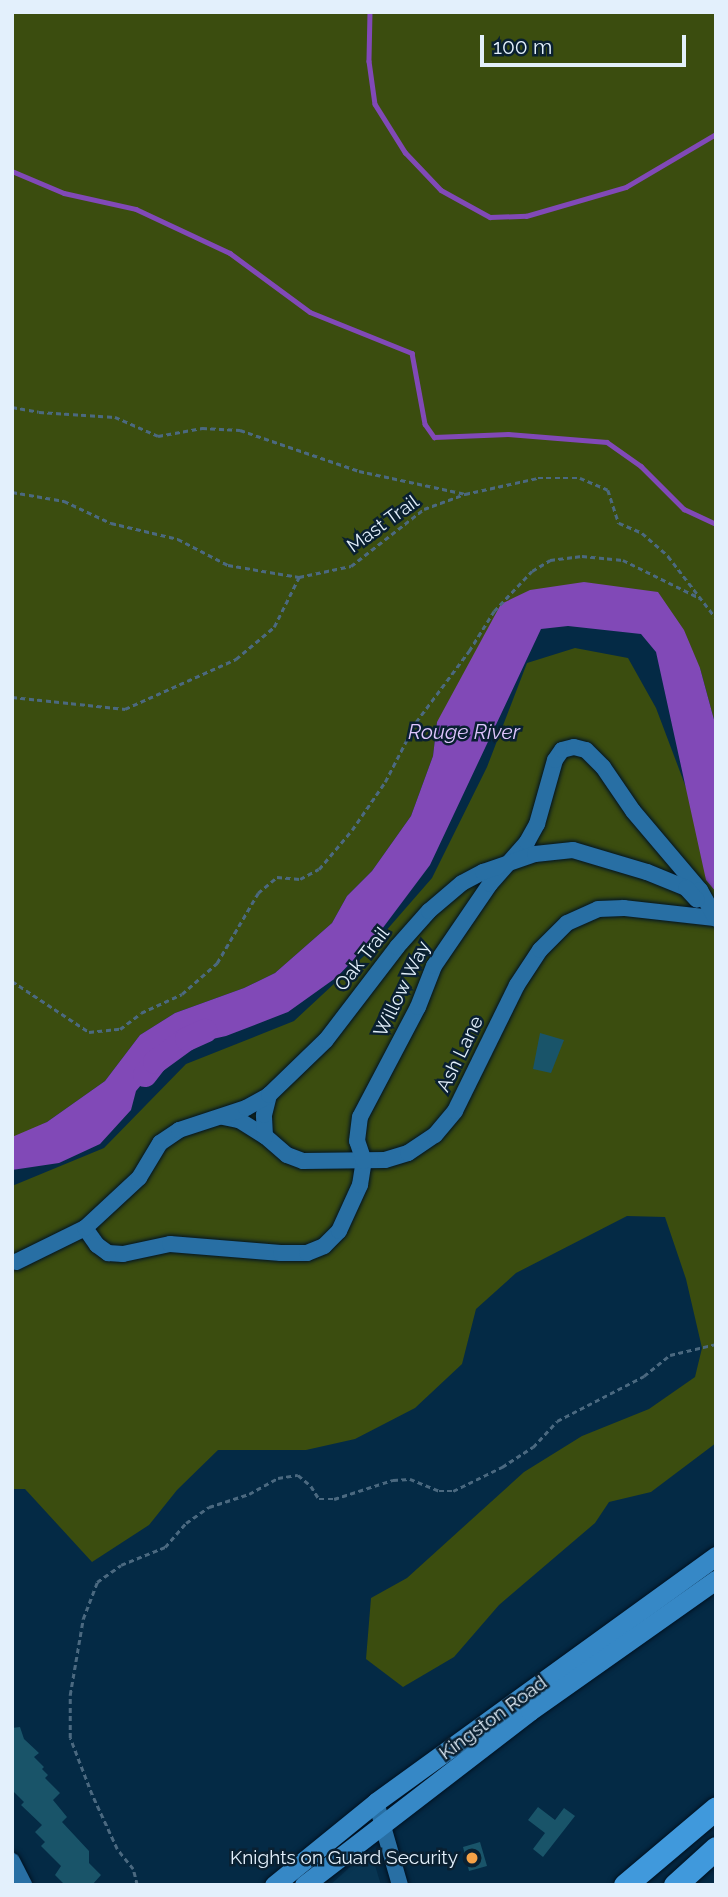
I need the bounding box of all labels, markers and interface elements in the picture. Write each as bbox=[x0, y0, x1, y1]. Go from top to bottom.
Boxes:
scale bar bbox=[483, 21, 690, 65]
text: 100 m bbox=[493, 34, 552, 59]
street label: Mast Trail bbox=[343, 490, 423, 558]
water label: Rouge River bbox=[408, 719, 520, 745]
street label: Oak Trail bbox=[330, 922, 394, 996]
street label: Willow Way bbox=[369, 937, 435, 1041]
street label: Ash Lane bbox=[432, 1012, 488, 1096]
street label: Kingston Road bbox=[435, 1671, 551, 1765]
place label: Knights on Guard Security bbox=[230, 1847, 458, 1869]
marker: Knights on Guard Security bbox=[464, 1850, 480, 1866]

